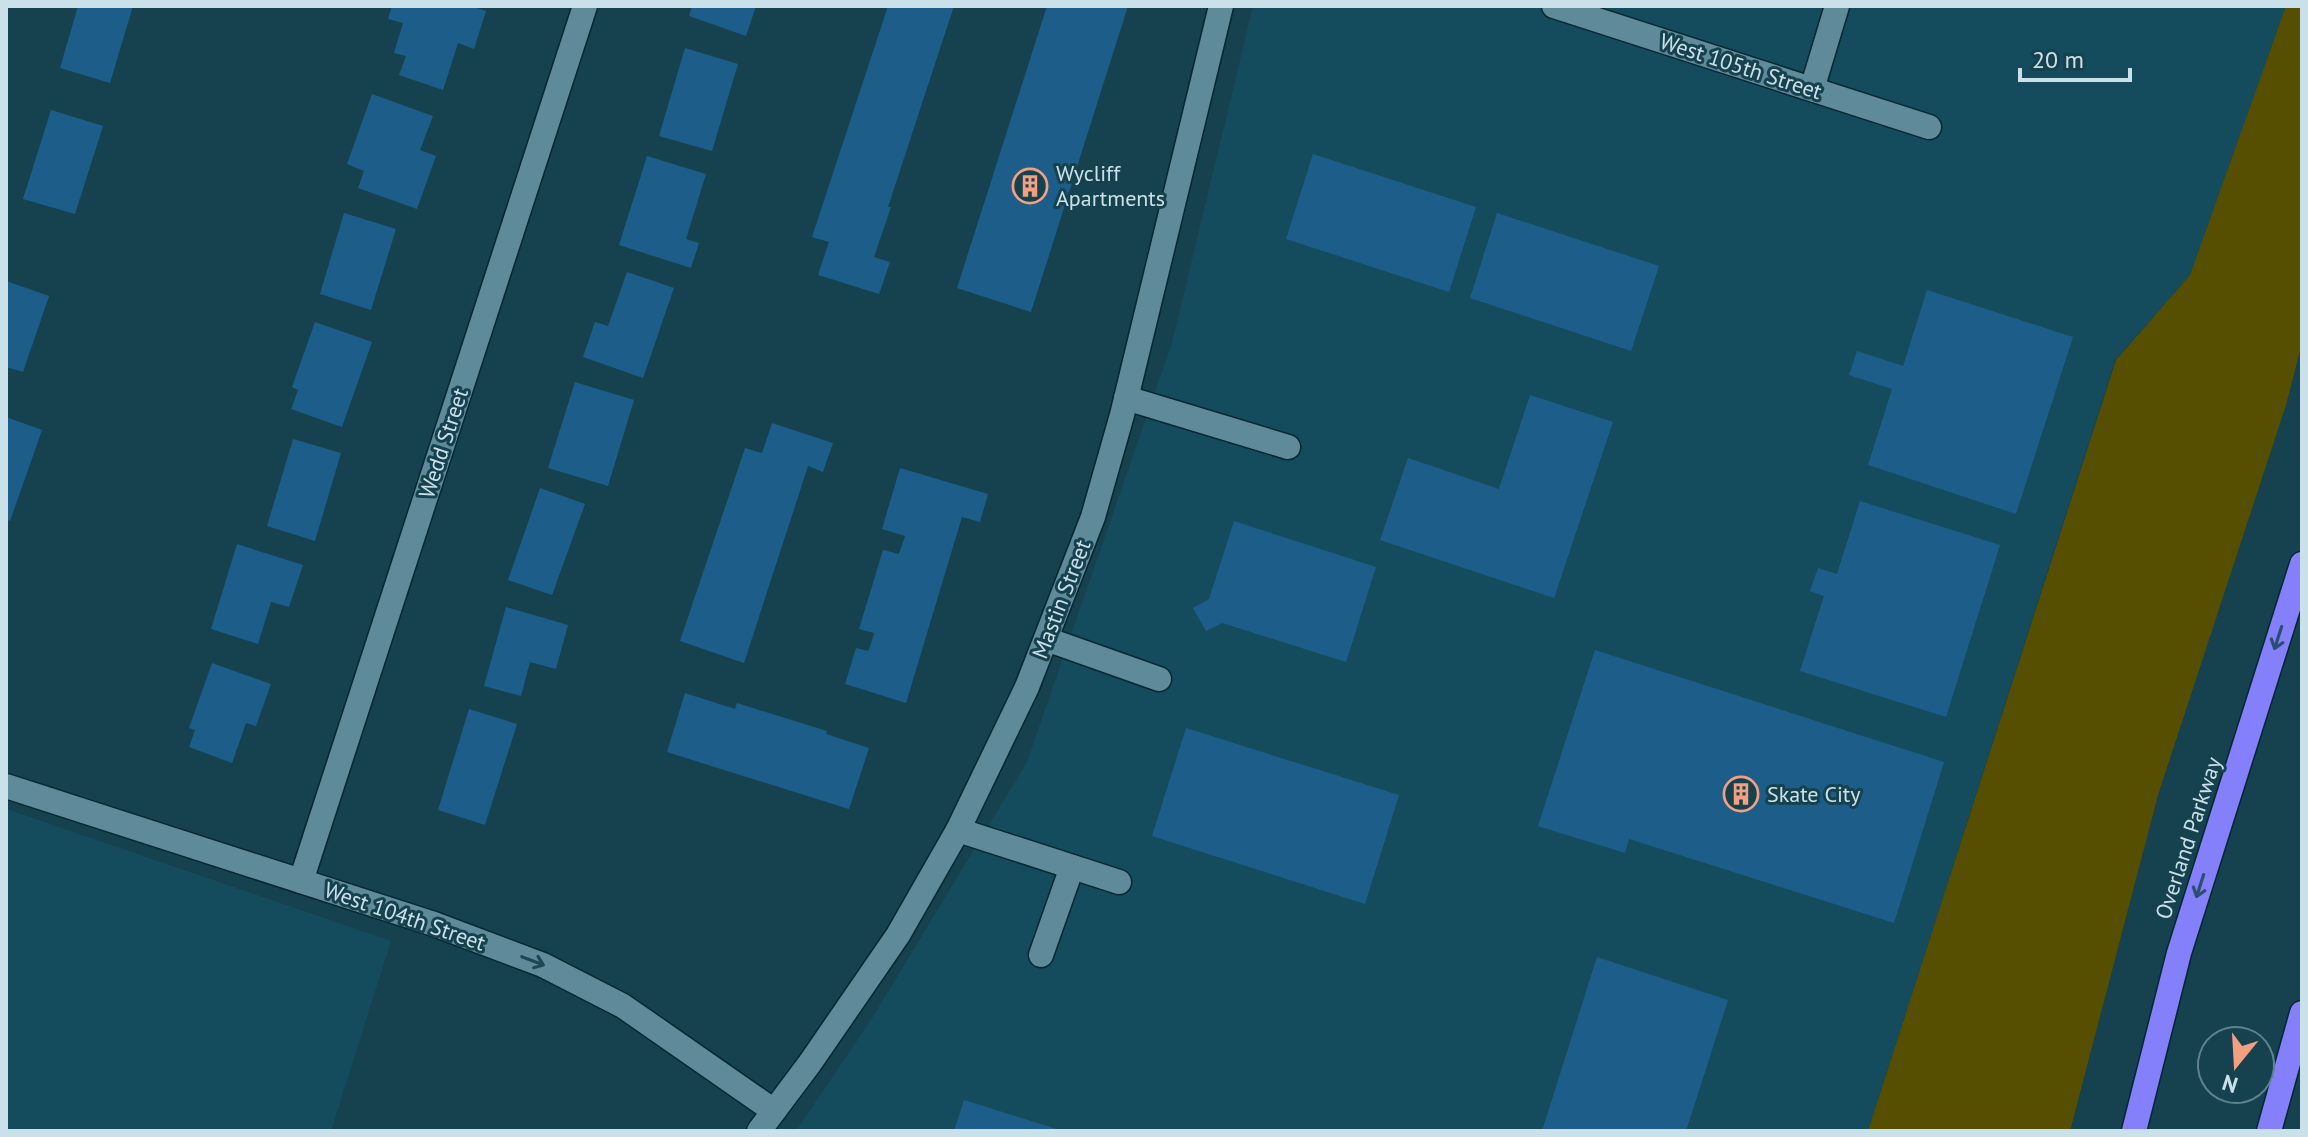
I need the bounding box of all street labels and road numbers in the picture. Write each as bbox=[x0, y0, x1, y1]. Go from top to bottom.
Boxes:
street label: West 105th Street bbox=[1657, 27, 1826, 106]
street label: Wedd Street bbox=[412, 384, 474, 502]
street label: Mastin Street bbox=[1026, 535, 1097, 662]
street label: Overland Parkway bbox=[2149, 753, 2228, 922]
street label: West 104th Street bbox=[321, 875, 490, 957]

